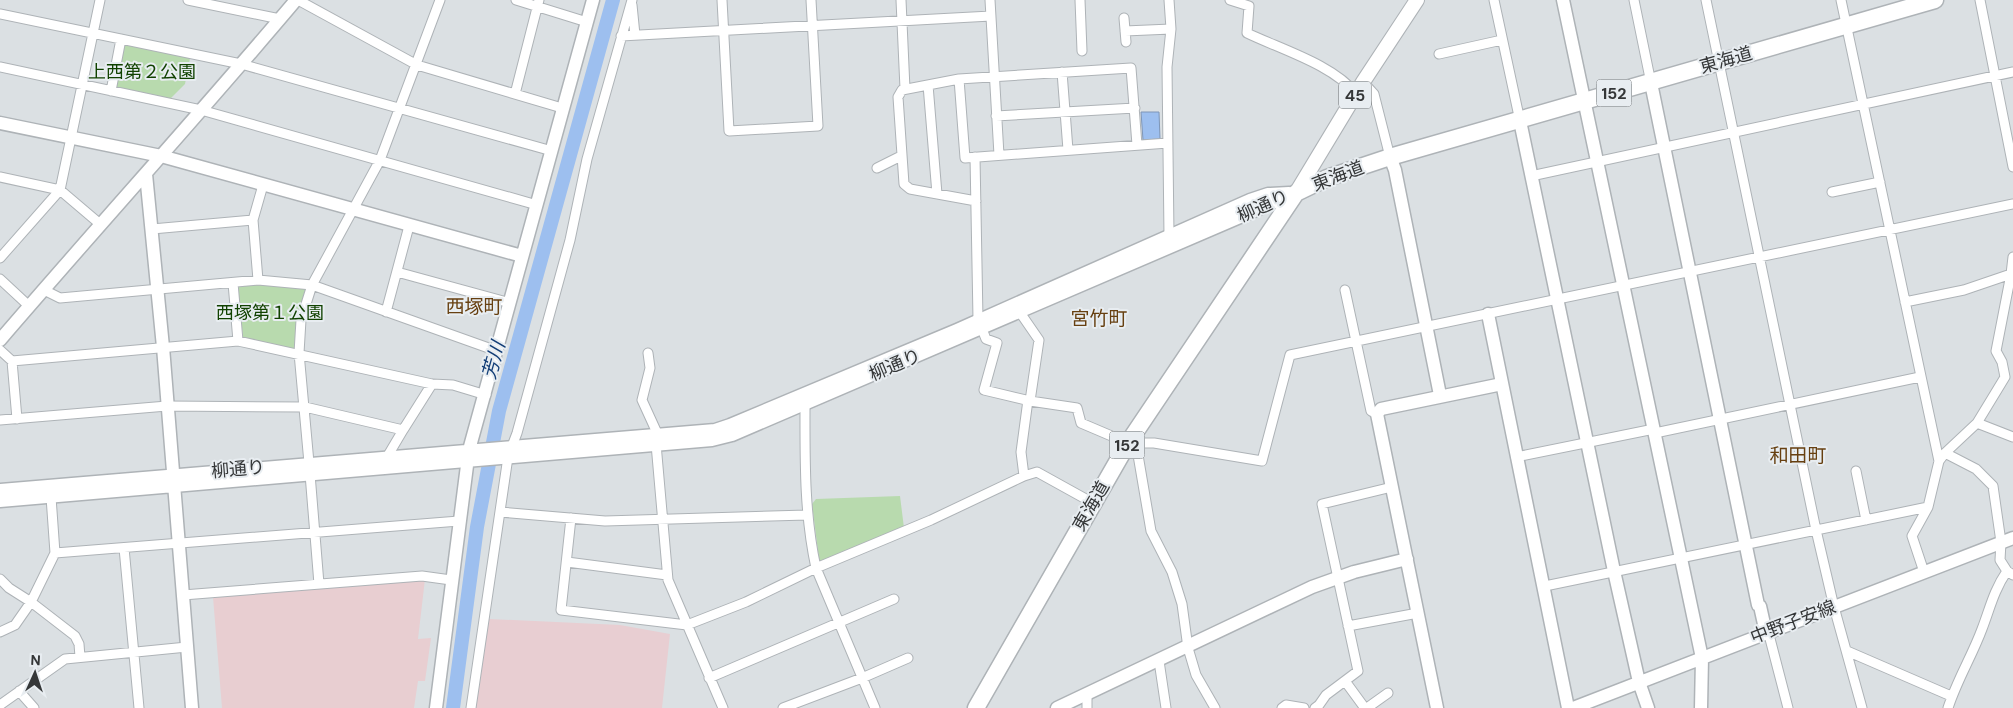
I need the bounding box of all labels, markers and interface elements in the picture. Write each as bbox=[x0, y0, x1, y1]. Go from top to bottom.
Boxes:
street label: 東海道 bbox=[1697, 41, 1755, 79]
park label: 上西第２公園 bbox=[88, 60, 196, 84]
road number: 152 bbox=[1596, 80, 1632, 106]
road number: 45 bbox=[1339, 82, 1371, 108]
street label: 東海道 bbox=[1308, 155, 1368, 197]
street label: 柳通り bbox=[1233, 184, 1293, 228]
district label: 西塚町 bbox=[445, 294, 503, 319]
park label: 西塚第１公園 bbox=[216, 301, 324, 325]
district label: 宮竹町 bbox=[1070, 306, 1128, 331]
water label: 芳川 bbox=[476, 337, 511, 382]
street label: 柳通り bbox=[865, 343, 925, 387]
road number: 152 bbox=[1110, 432, 1144, 458]
district label: 和田町 bbox=[1769, 443, 1827, 468]
street label: 柳通り bbox=[210, 455, 266, 483]
street label: 東海道 bbox=[1067, 477, 1115, 535]
street label: 中野子安線 bbox=[1747, 595, 1839, 649]
north arrow bbox=[10, 648, 60, 698]
text: N bbox=[30, 651, 41, 669]

